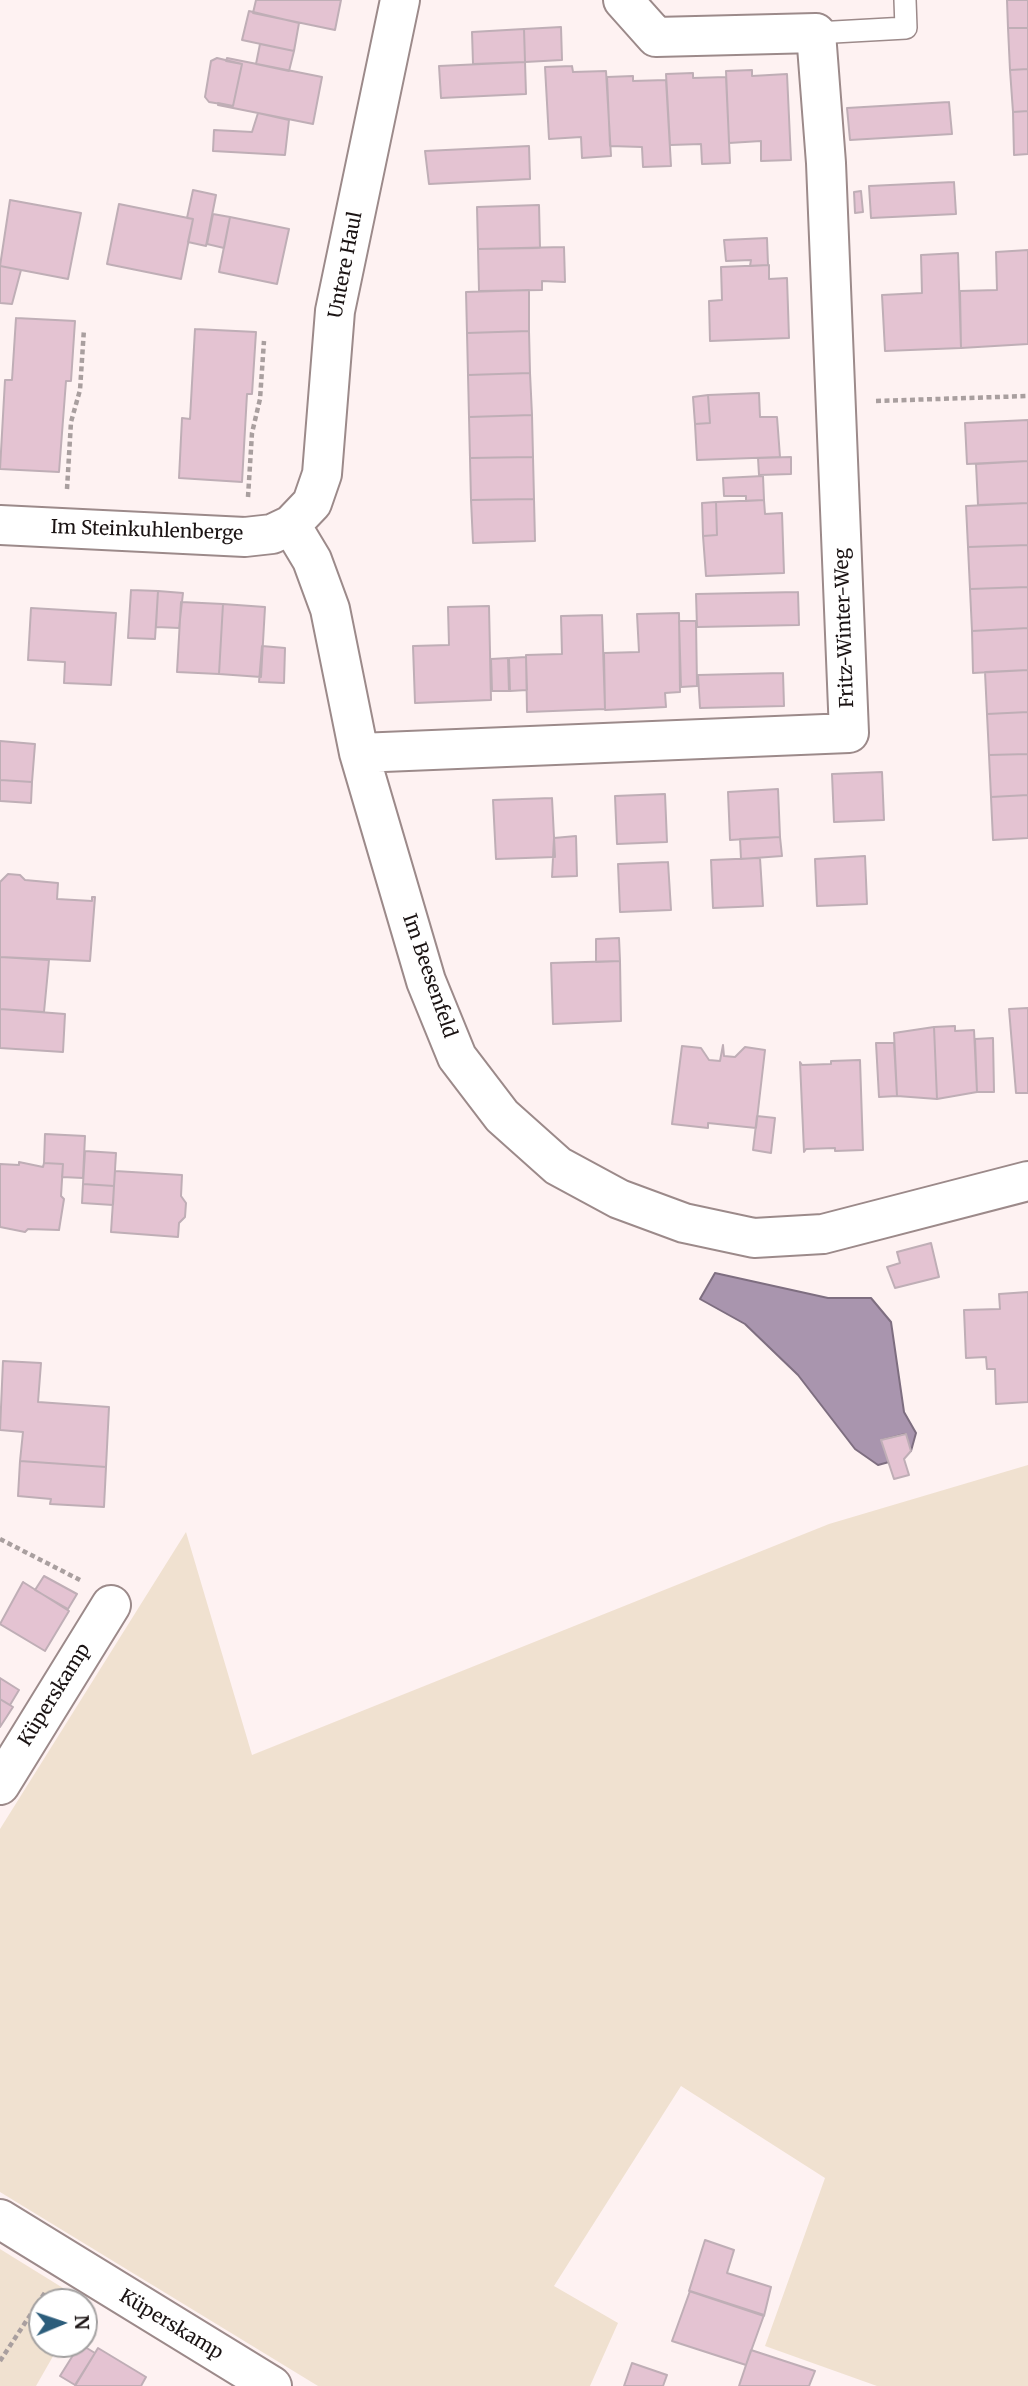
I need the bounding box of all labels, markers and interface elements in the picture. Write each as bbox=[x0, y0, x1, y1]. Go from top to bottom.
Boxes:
street label: Untere Haul bbox=[324, 210, 368, 320]
street label: Im Steinkuhlenberge bbox=[50, 516, 244, 546]
street label: Fritz-Winter-Weg bbox=[831, 548, 859, 708]
street label: Im Beesenfeld bbox=[397, 911, 461, 1041]
street label: Küperskamp bbox=[14, 1639, 96, 1751]
street label: Küperskamp bbox=[115, 2285, 227, 2365]
north arrow bbox=[28, 2288, 98, 2358]
text: N bbox=[70, 2314, 94, 2330]

